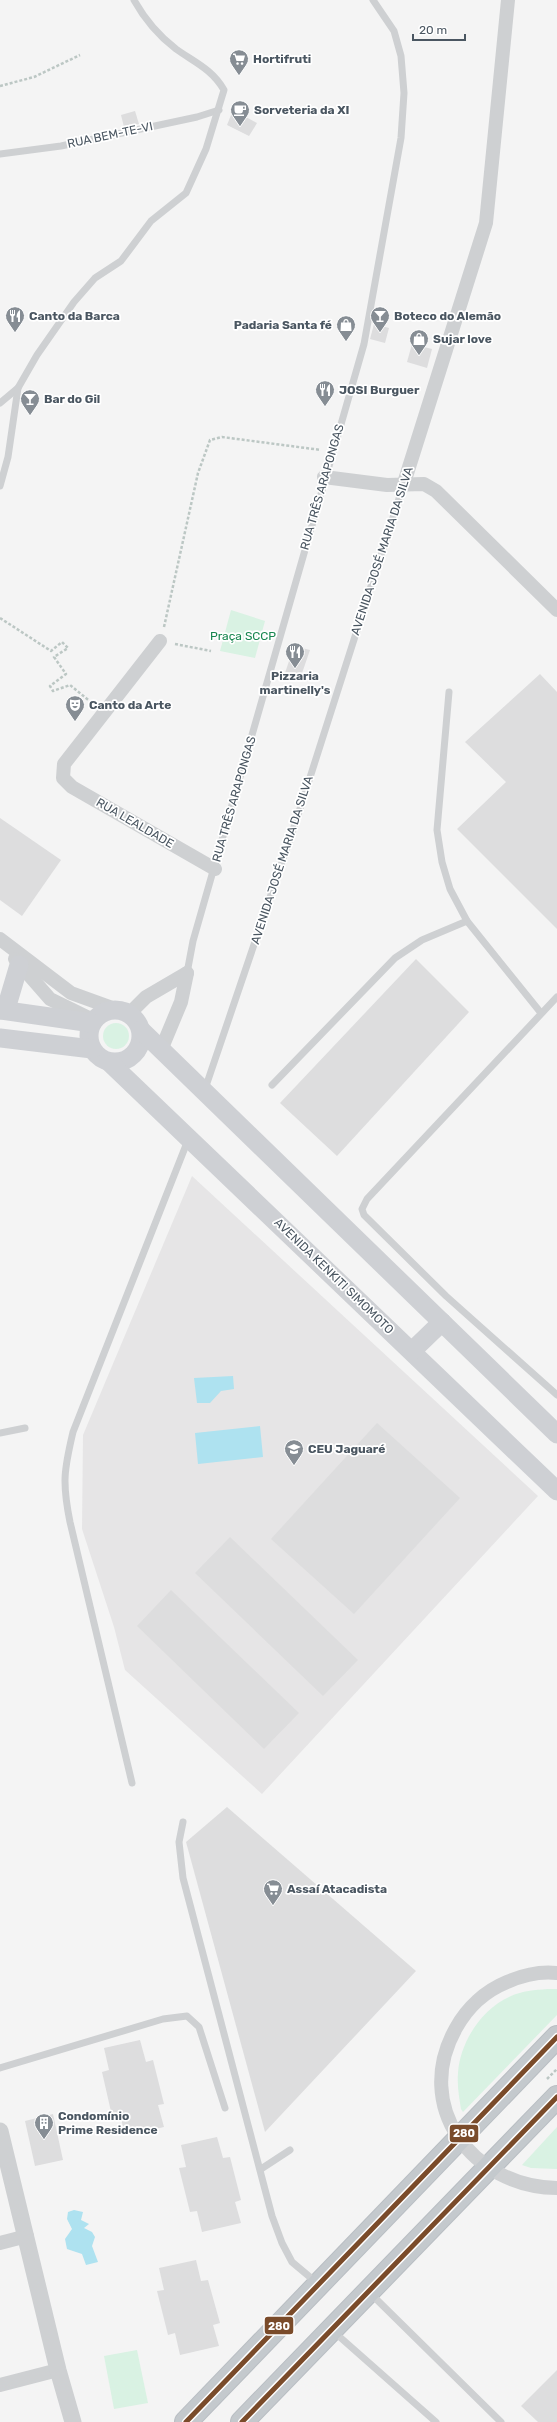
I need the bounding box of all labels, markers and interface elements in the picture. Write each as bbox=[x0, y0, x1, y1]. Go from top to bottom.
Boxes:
scale bar bbox=[413, 16, 465, 42]
text: 20 m bbox=[419, 23, 447, 37]
supermarket icon: Hortifruti bbox=[228, 48, 250, 76]
place label: Hortifruti bbox=[253, 52, 311, 66]
cafe icon: Sorveteria da XI bbox=[229, 99, 251, 127]
place label: Sorveteria da XI bbox=[254, 103, 349, 117]
street label: RUA BEM-TE-VI bbox=[66, 119, 154, 151]
restaurant icon: Canto da Barca bbox=[4, 305, 26, 333]
bar icon: Boteco do Alemão bbox=[369, 305, 391, 333]
place label: Canto da Barca bbox=[29, 309, 120, 323]
place label: Boteco do Alemão bbox=[394, 309, 501, 323]
shop icon: Padaria Santa fé bbox=[335, 314, 357, 342]
place label: Padaria Santa fé bbox=[234, 318, 332, 332]
shop icon: Sujar love bbox=[408, 328, 430, 356]
place label: Sujar love bbox=[433, 332, 492, 346]
restaurant icon: JOSI Burguer bbox=[314, 379, 336, 407]
place label: JOSI Burguer bbox=[339, 383, 420, 397]
bar icon: Bar do Gil bbox=[19, 388, 41, 416]
place label: Bar do Gil bbox=[44, 392, 100, 406]
street label: RUA TRÊS ARAPONGAS bbox=[297, 423, 347, 551]
street label: AVENIDA JOSÉ MARIA DA SILVA bbox=[348, 465, 416, 637]
park label: Praça SCCP bbox=[210, 629, 276, 643]
restaurant icon: Pizzaria martinelly's bbox=[284, 641, 306, 669]
place label: Pizzaria martinelly's bbox=[260, 669, 331, 697]
theatre icon: Canto da Arte bbox=[64, 694, 86, 722]
place label: Canto da Arte bbox=[89, 698, 171, 712]
street label: RUA TRÊS ARAPONGAS bbox=[209, 735, 259, 863]
street label: AVENIDA JOSÉ MARIA DA SILVA bbox=[248, 774, 316, 946]
street label: RUA LEALDADE bbox=[94, 795, 176, 851]
street label: AVENIDA KENKITI SIMOMOTO bbox=[272, 1215, 396, 1337]
school or university icon: CEU Jaguaré bbox=[283, 1438, 305, 1466]
place label: CEU Jaguaré bbox=[308, 1442, 385, 1456]
supermarket icon: Assaí Atacadista bbox=[262, 1878, 284, 1906]
place label: Assaí Atacadista bbox=[287, 1882, 387, 1896]
place label: Condomínio Prime Residence bbox=[58, 2109, 158, 2137]
building icon: Condomínio Prime Residence bbox=[33, 2112, 55, 2140]
line badge: 280 bbox=[449, 2124, 479, 2143]
text: 280 bbox=[453, 2127, 475, 2140]
line badge: 280 bbox=[264, 2316, 294, 2335]
text: 280 bbox=[268, 2320, 290, 2333]

